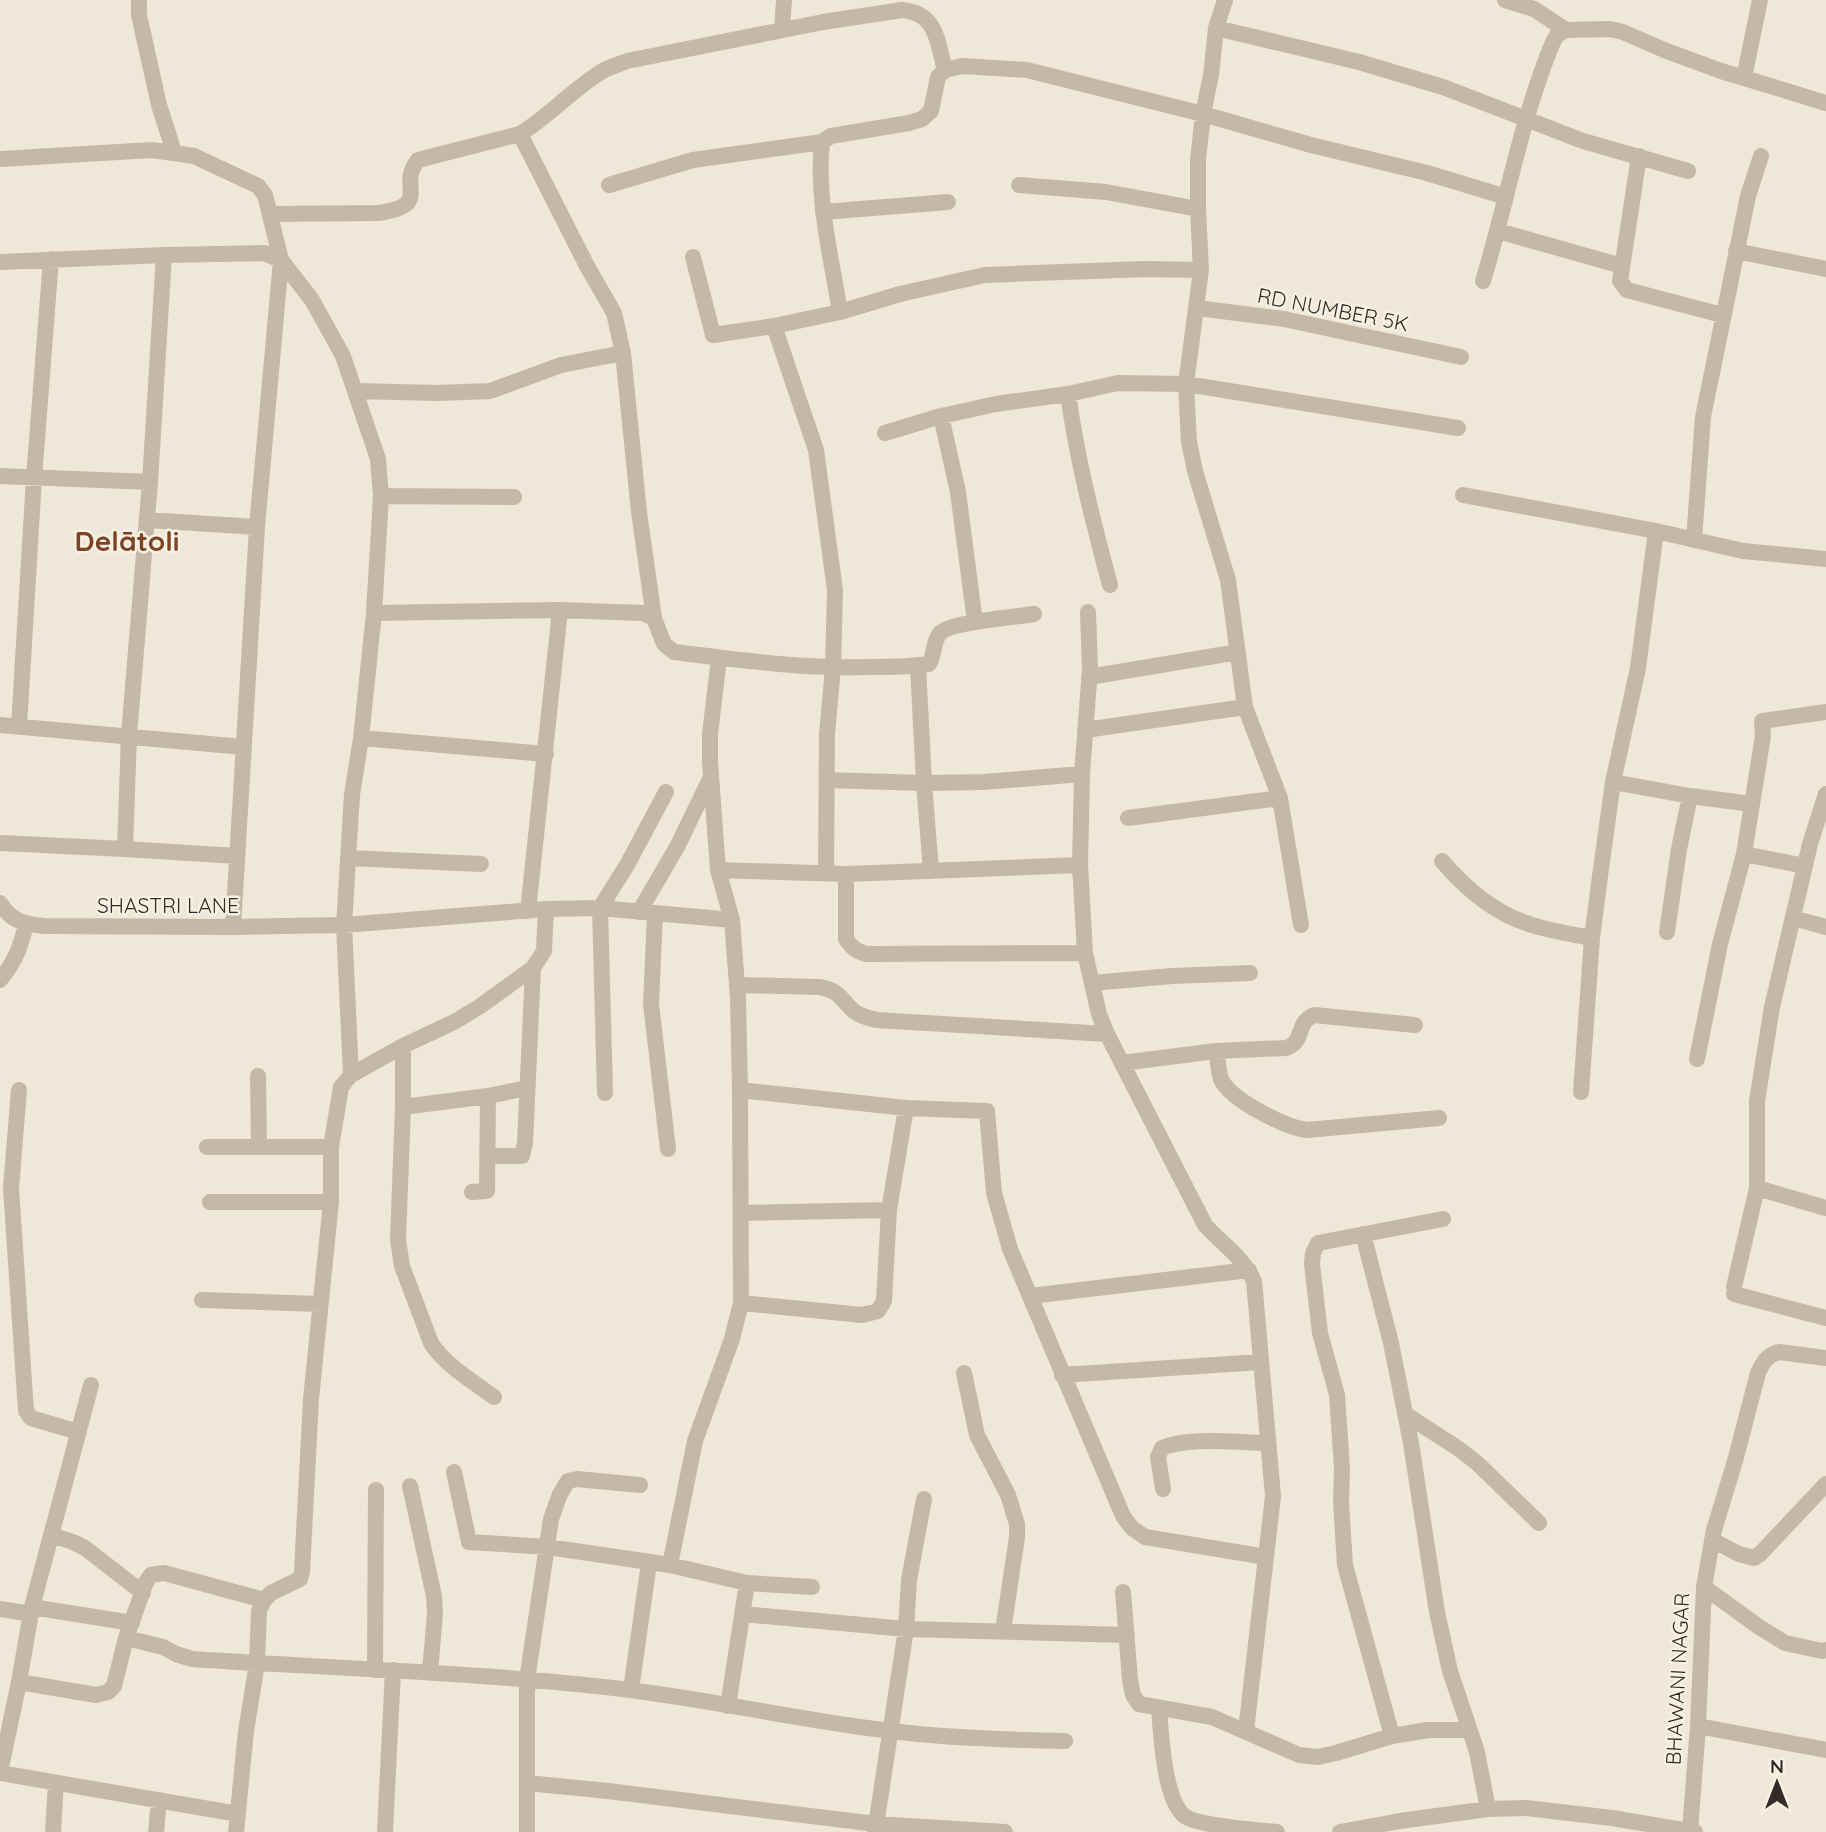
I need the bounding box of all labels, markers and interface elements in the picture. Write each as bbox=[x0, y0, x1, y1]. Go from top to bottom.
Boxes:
street label: RD NUMBER 5K bbox=[1255, 282, 1411, 336]
district label: Delātoli bbox=[75, 523, 179, 558]
street label: SHASTRI LANE bbox=[97, 892, 239, 918]
street label: BHAWANI NAGAR bbox=[1660, 1592, 1695, 1766]
north arrow bbox=[1742, 1748, 1812, 1818]
text: N bbox=[1770, 1754, 1784, 1778]

